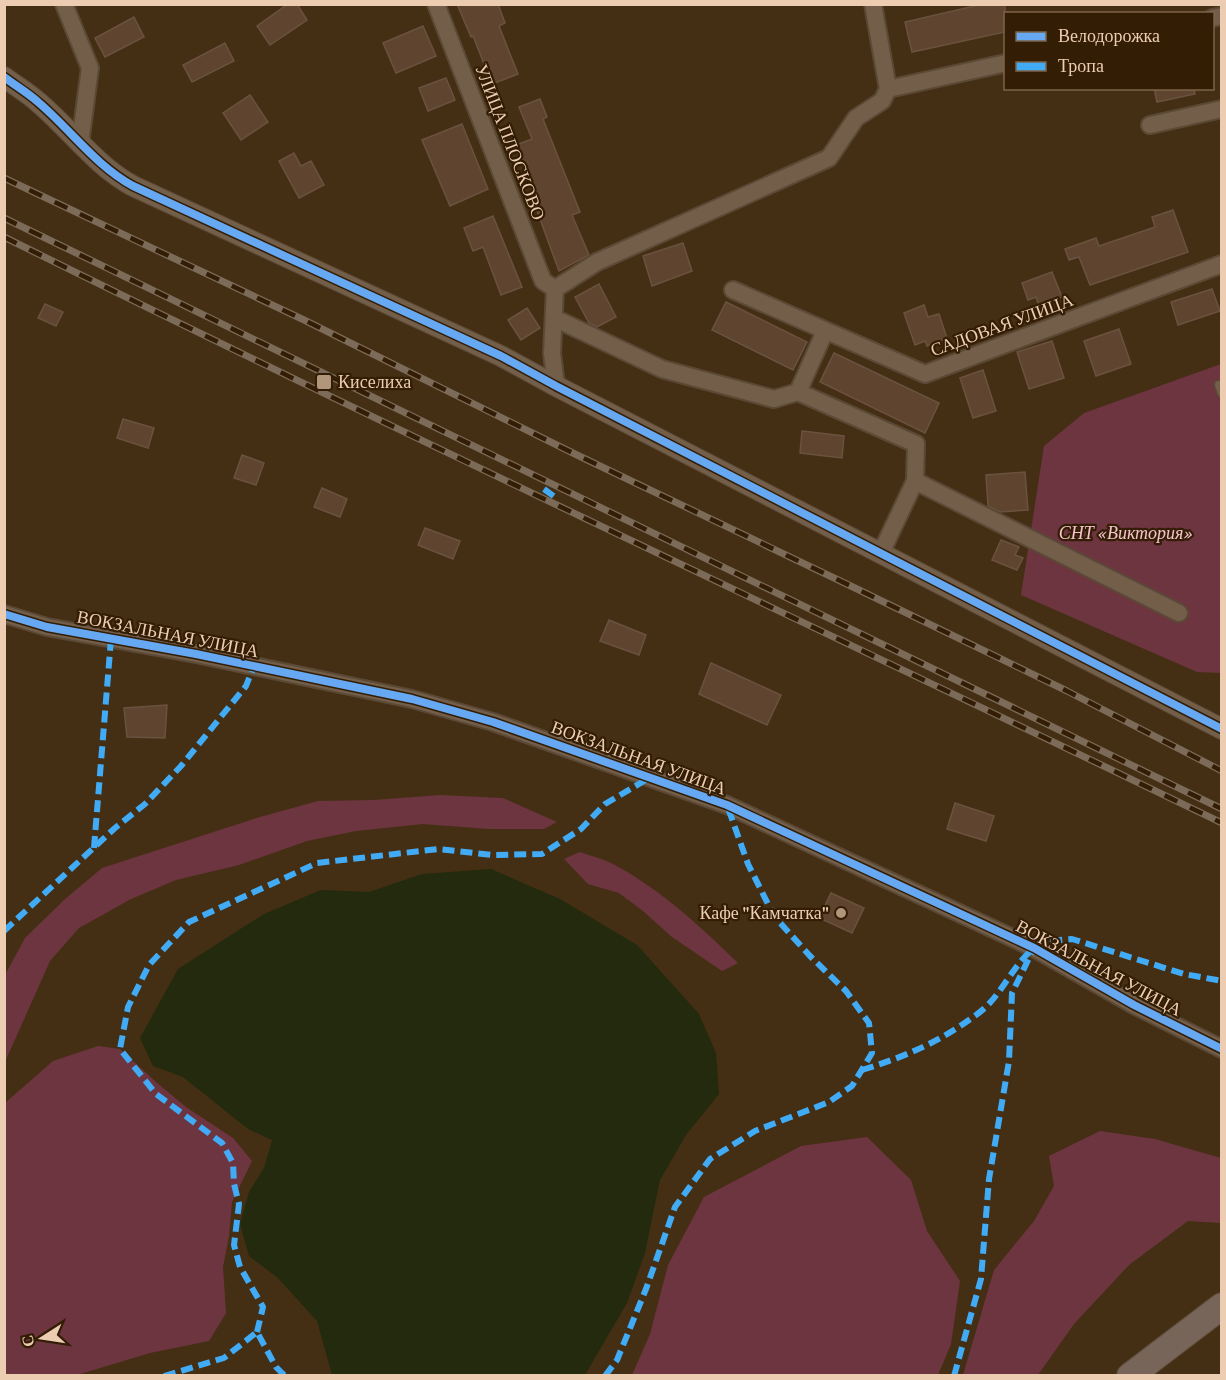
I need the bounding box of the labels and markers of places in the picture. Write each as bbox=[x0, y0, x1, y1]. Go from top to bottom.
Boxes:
place label: Киселиха bbox=[338, 372, 411, 392]
marker: Киселиха bbox=[315, 373, 333, 391]
place label: Кафе "Камчатка" bbox=[699, 903, 829, 923]
marker: Кафе "Камчатка" bbox=[834, 906, 848, 920]

